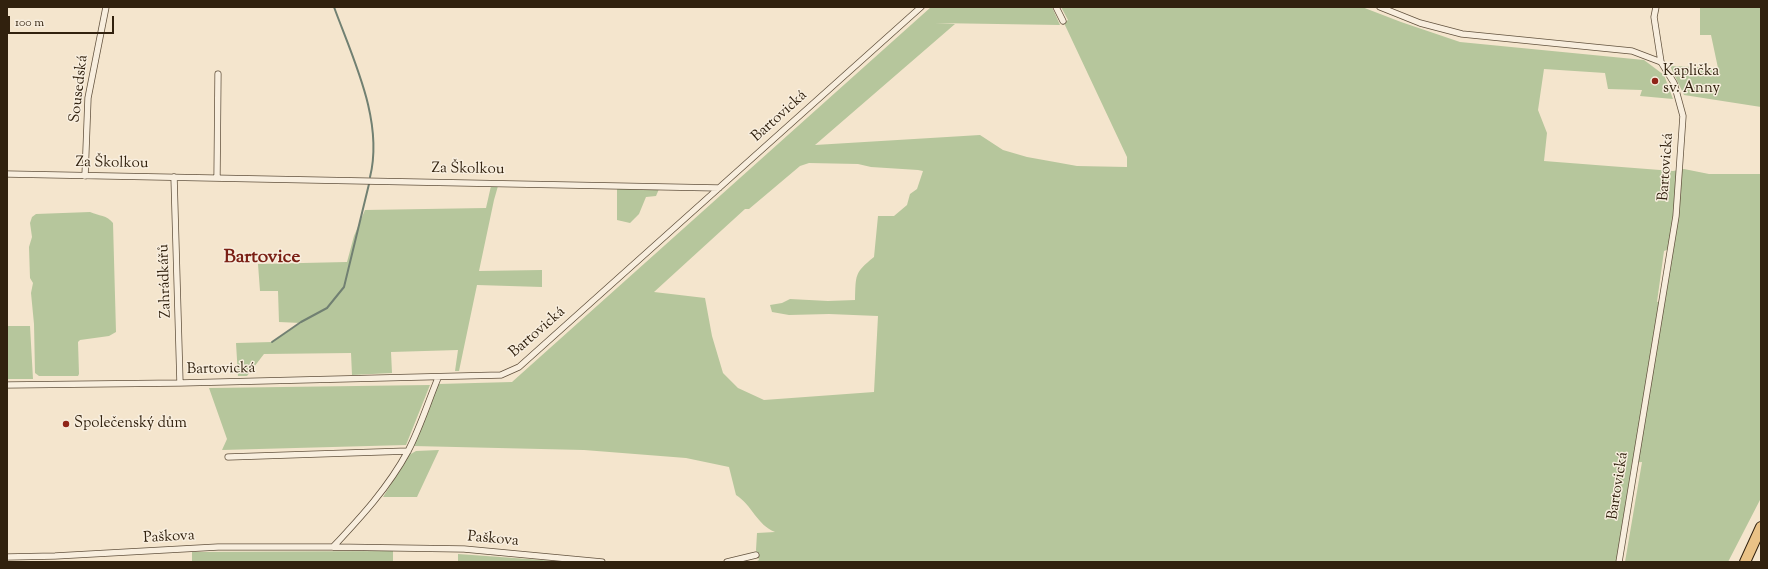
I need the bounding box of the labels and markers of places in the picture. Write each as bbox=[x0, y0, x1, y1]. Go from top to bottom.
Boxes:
place label: Kaplička sv. Anny bbox=[1663, 63, 1720, 98]
marker: Kaplička sv. Anny bbox=[1650, 76, 1660, 86]
place label: Společenský dům bbox=[74, 415, 187, 433]
marker: Společenský dům bbox=[61, 419, 71, 429]

